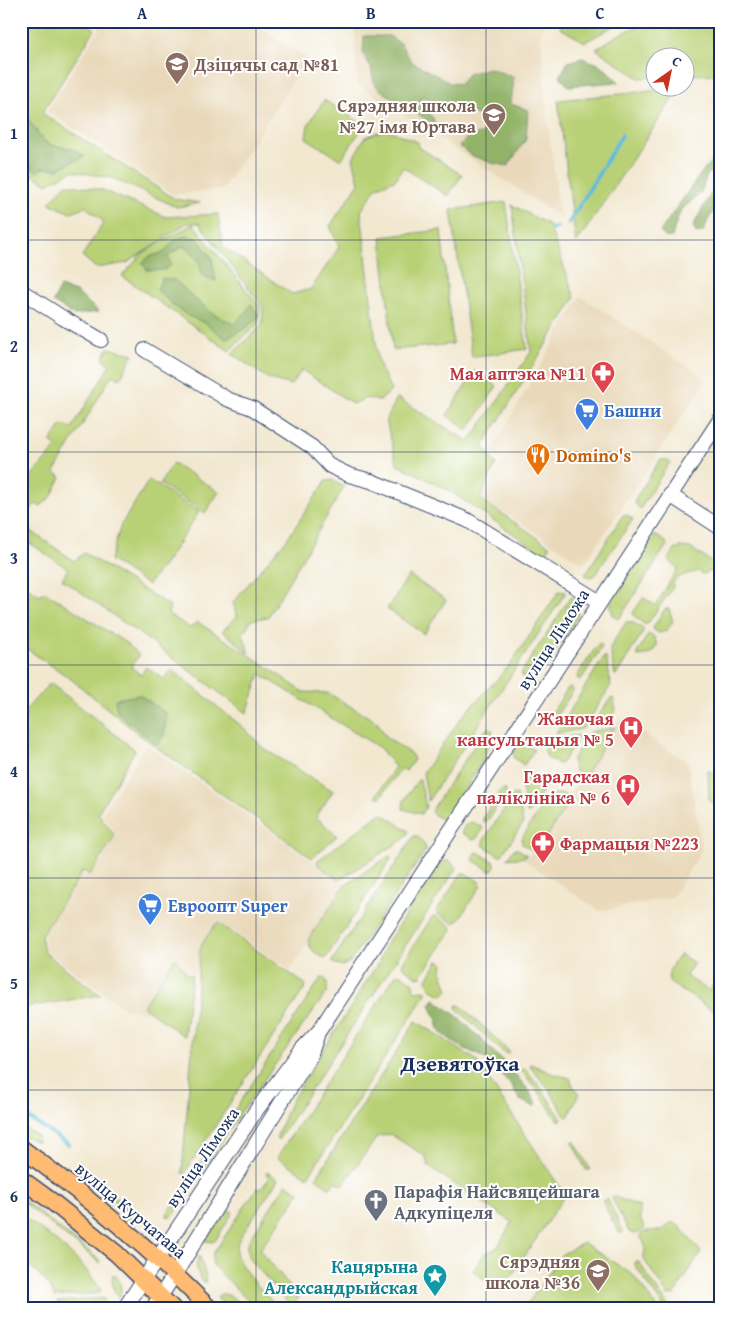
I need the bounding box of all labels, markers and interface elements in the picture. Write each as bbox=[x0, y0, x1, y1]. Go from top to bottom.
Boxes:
text: A bbox=[137, 1, 148, 25]
text: B bbox=[366, 1, 376, 25]
text: C bbox=[595, 1, 605, 25]
north arrow bbox=[644, 48, 694, 98]
school or university icon: Дзіцячы сад №81 bbox=[164, 51, 190, 85]
place label: Дзіцячы сад №81 bbox=[193, 51, 339, 78]
text: С bbox=[668, 51, 686, 72]
place label: Сярэдняя школа №27 імя Юртава bbox=[337, 92, 477, 140]
school or university icon: Сярэдняя школа №27 імя Юртава bbox=[481, 102, 507, 136]
text: 1 bbox=[10, 121, 18, 145]
text: 2 bbox=[10, 334, 18, 358]
place label: Мая аптэка №11 bbox=[450, 360, 586, 387]
pharmacy icon: Мая аптэка №11 bbox=[590, 360, 616, 394]
supermarket icon: Башни bbox=[574, 397, 600, 431]
place label: Башни bbox=[604, 397, 661, 424]
restaurant icon: Domino's bbox=[525, 442, 551, 476]
place label: Domino's bbox=[556, 442, 632, 469]
text: 3 bbox=[10, 546, 18, 570]
street label: вуліца Ліможа bbox=[510, 583, 596, 695]
place label: Жаночая кансультацыя № 5 bbox=[457, 705, 614, 753]
hospital icon: Жаночая кансультацыя № 5 bbox=[618, 715, 644, 749]
text: 4 bbox=[10, 759, 18, 783]
place label: Гарадская паліклініка № 6 bbox=[476, 763, 610, 811]
hospital icon: Гарадская паліклініка № 6 bbox=[615, 773, 641, 807]
pharmacy icon: Фармацыя №223 bbox=[530, 830, 556, 864]
place label: Фармацыя №223 bbox=[560, 830, 699, 857]
supermarket icon: Евроопт Super bbox=[137, 892, 163, 926]
place label: Евроопт Super bbox=[168, 892, 289, 919]
text: 5 bbox=[10, 971, 18, 995]
district label: Дзевятоўка bbox=[400, 1047, 520, 1079]
street label: вуліца Ліможа bbox=[158, 1101, 246, 1213]
street label: вуліца Курчатава bbox=[69, 1155, 193, 1265]
place label: Парафія Найсвяцейшага Адкупіцеля bbox=[394, 1178, 601, 1226]
text: 6 bbox=[10, 1184, 18, 1208]
church icon: Парафія Найсвяцейшага Адкупіцеля bbox=[363, 1188, 389, 1222]
place label: Сярэдняя школа №36 bbox=[485, 1248, 580, 1296]
place label: Кацярына Александрыйская bbox=[264, 1253, 419, 1301]
school or university icon: Сярэдняя школа №36 bbox=[585, 1258, 611, 1292]
place icon: Кацярына Александрыйская bbox=[422, 1263, 448, 1297]

